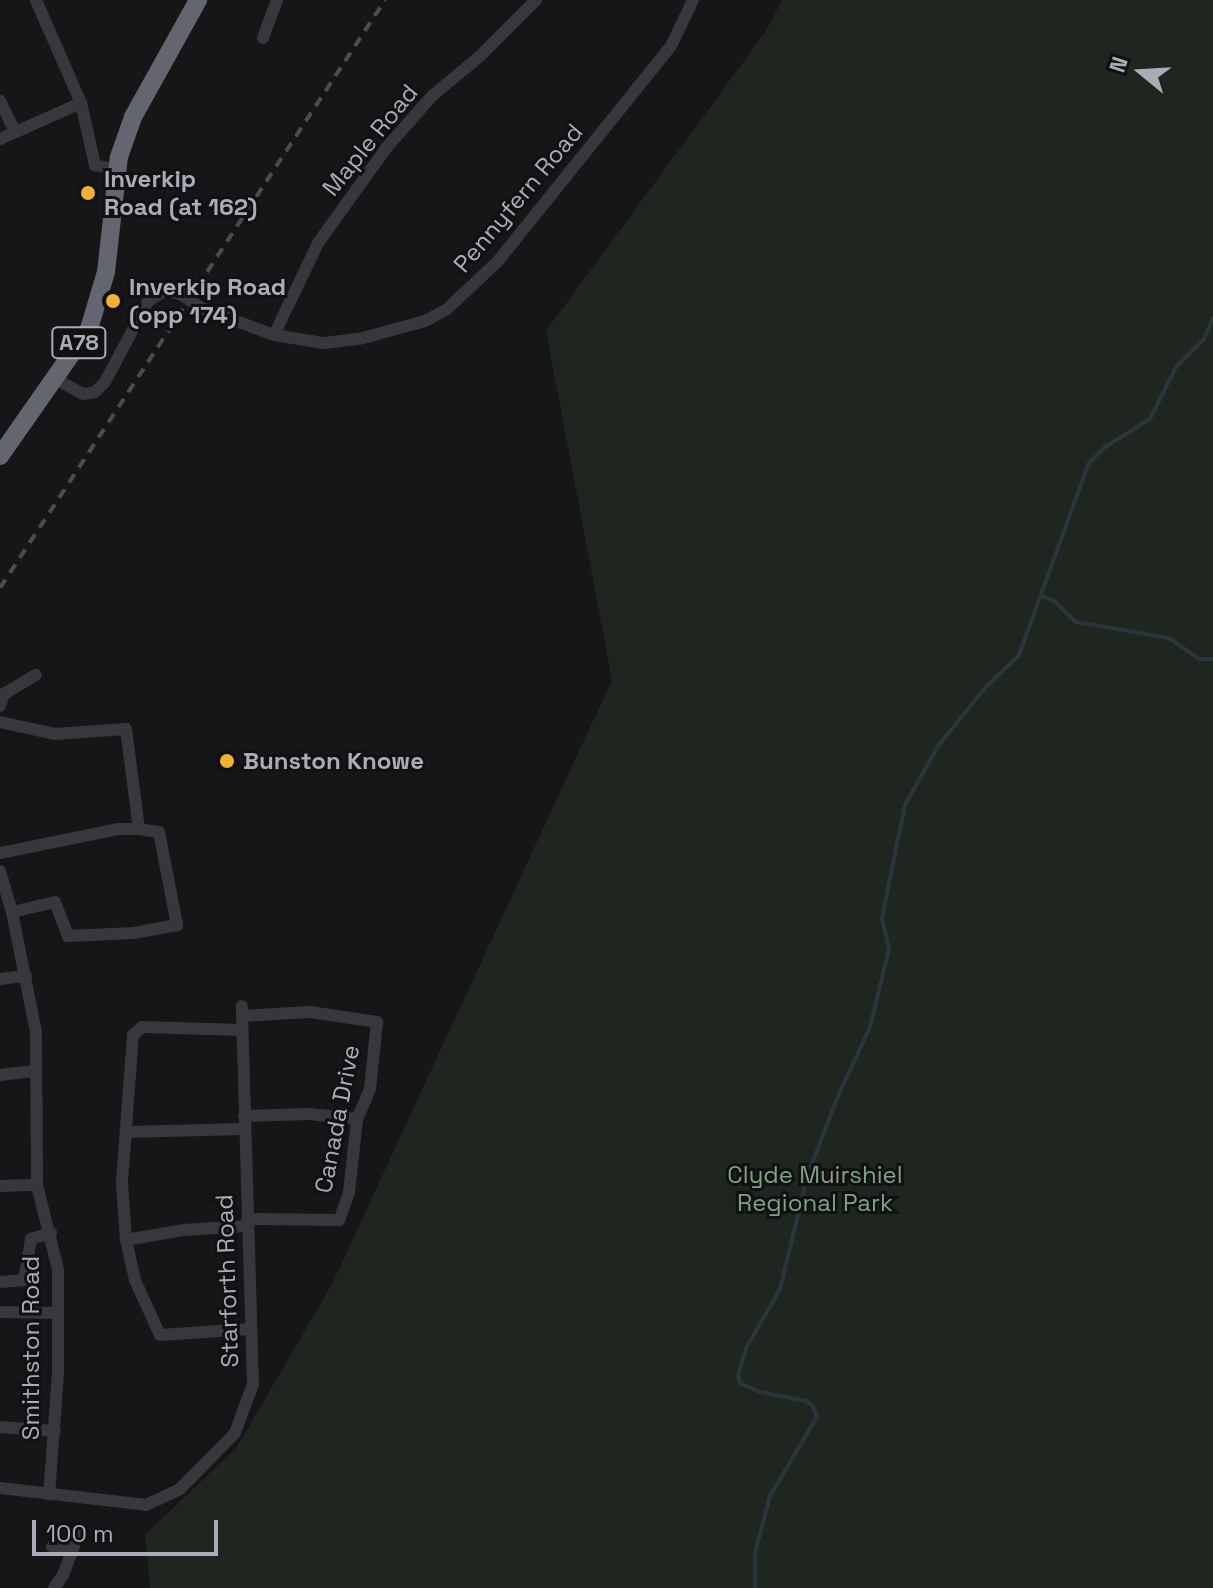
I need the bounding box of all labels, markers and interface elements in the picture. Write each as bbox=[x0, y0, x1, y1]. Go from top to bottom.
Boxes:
north arrow bbox=[1101, 32, 1181, 112]
text: N bbox=[1103, 53, 1134, 76]
street label: Maple Road bbox=[316, 78, 424, 202]
street label: Pennyfern Road bbox=[447, 118, 589, 278]
place label: Inverkip Road (at 162) bbox=[104, 165, 257, 221]
marker: Inverkip Road (at 162) bbox=[79, 184, 97, 202]
place label: Inverkip Road (opp 174) bbox=[129, 273, 286, 329]
marker: Inverkip Road (opp 174) bbox=[104, 292, 122, 310]
road number: A78 bbox=[51, 325, 107, 361]
place label: Bunston Knowe bbox=[243, 747, 424, 775]
marker: Bunston Knowe bbox=[218, 752, 236, 770]
street label: Canada Drive bbox=[309, 1042, 365, 1196]
park label: Clyde Muirshiel Regional Park bbox=[727, 1161, 903, 1217]
street label: Starforth Road bbox=[210, 1194, 244, 1368]
street label: Smithston Road bbox=[17, 1256, 45, 1440]
scale bar bbox=[36, 1504, 222, 1554]
text: 100 m bbox=[46, 1518, 114, 1549]

